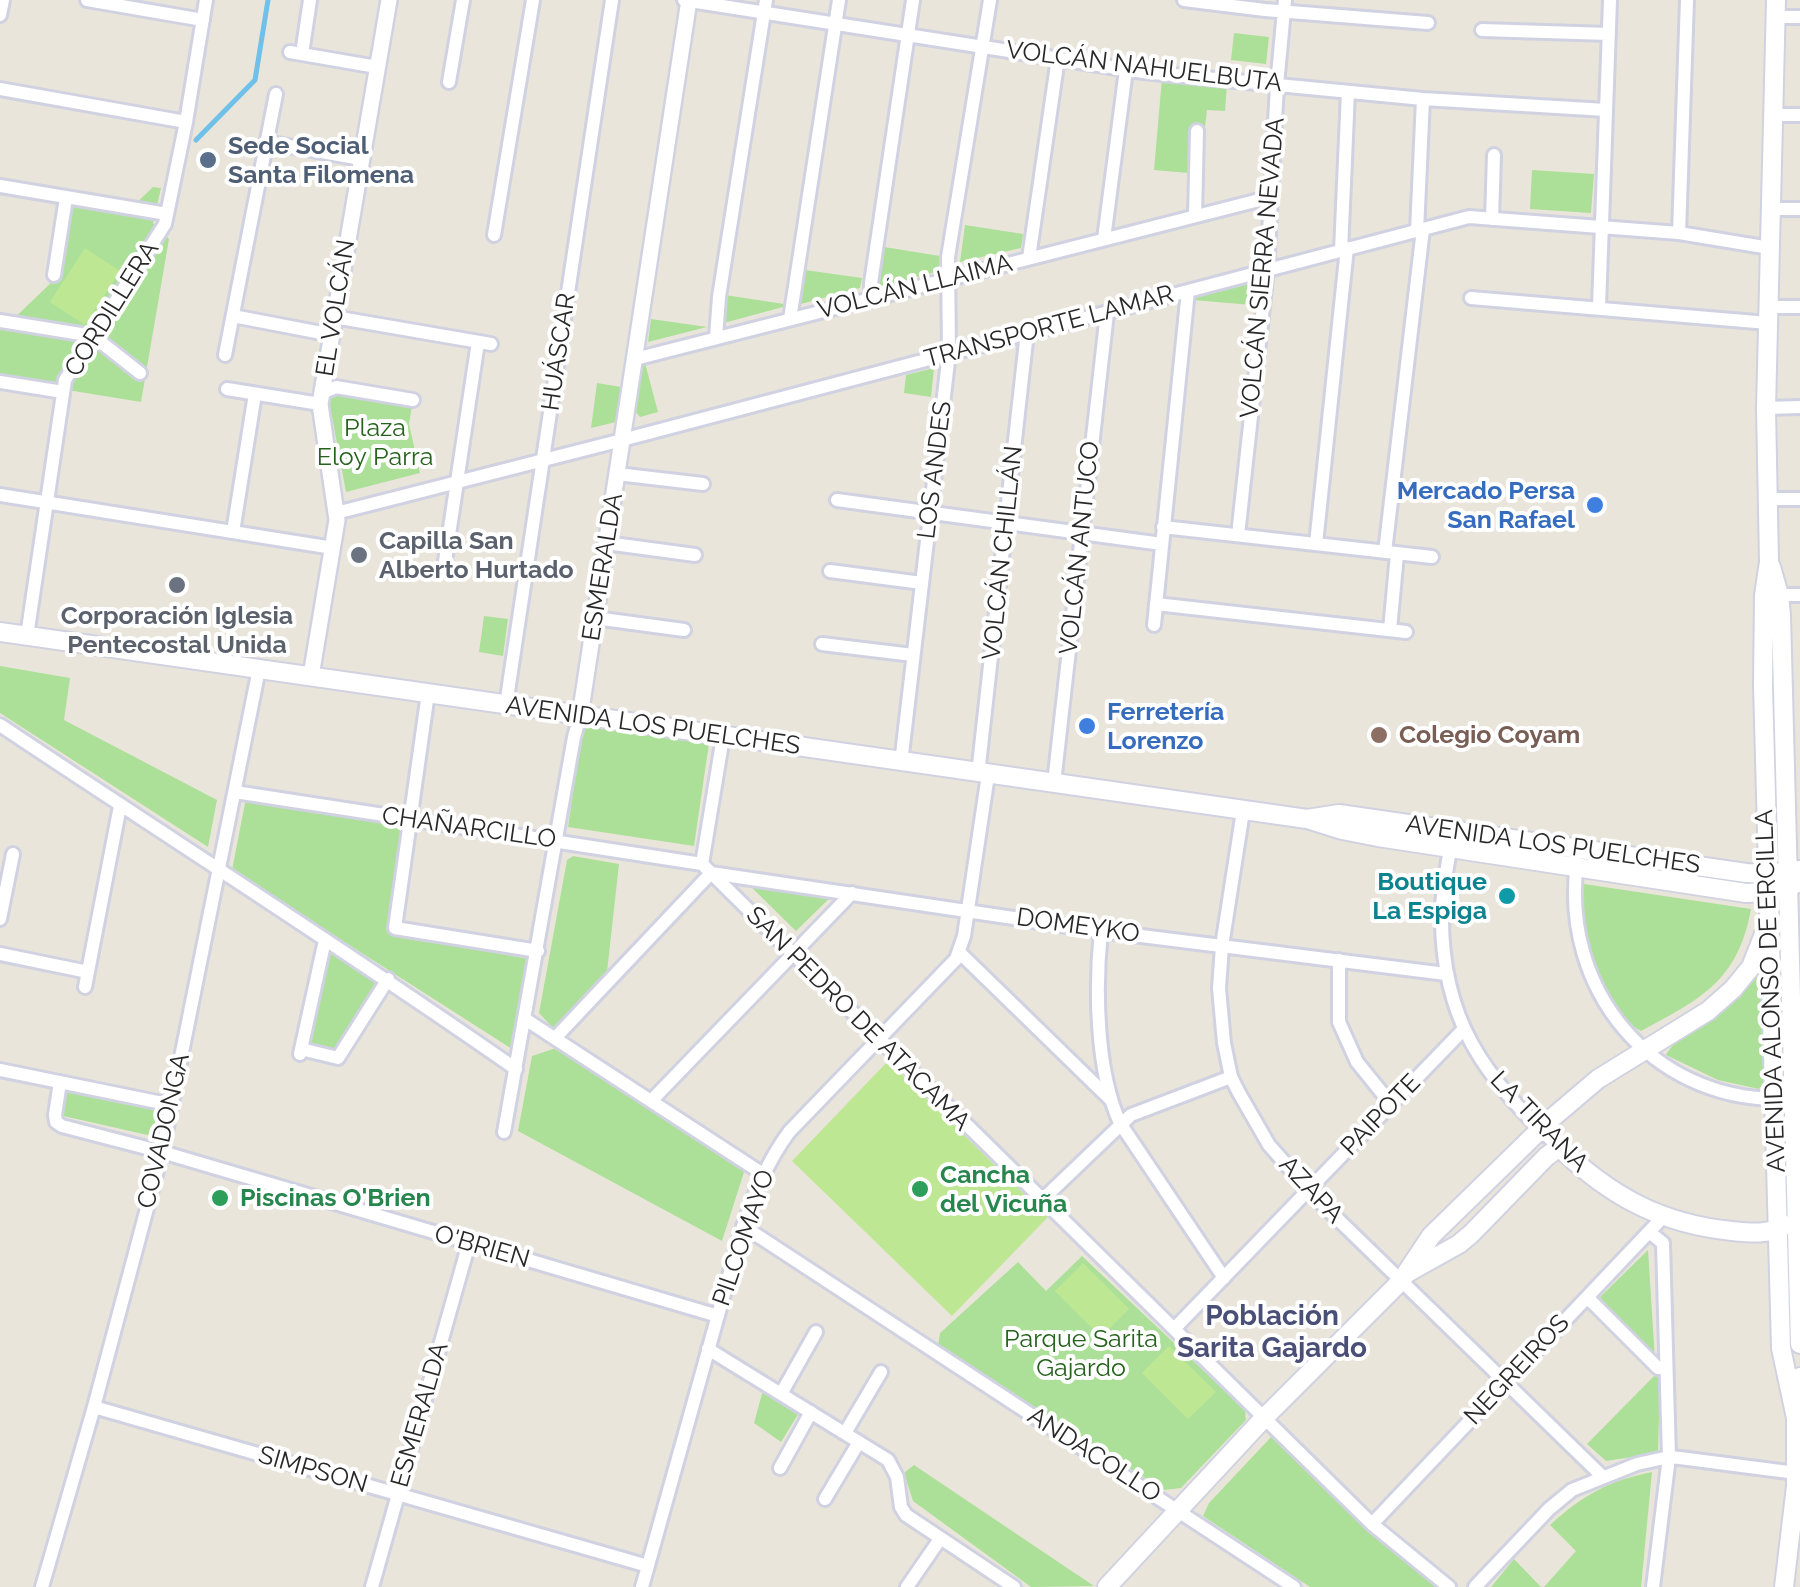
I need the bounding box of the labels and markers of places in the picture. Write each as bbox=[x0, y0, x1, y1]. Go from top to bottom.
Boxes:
place label: Sede Social Santa Filomena bbox=[228, 131, 414, 190]
marker: Sede Social Santa Filomena bbox=[197, 149, 219, 171]
place label: Mercado Persa San Rafael bbox=[1397, 476, 1575, 535]
marker: Mercado Persa San Rafael bbox=[1584, 494, 1606, 516]
place label: Capilla San Alberto Hurtado bbox=[379, 526, 574, 585]
marker: Capilla San Alberto Hurtado bbox=[348, 544, 370, 566]
marker: Corporación Iglesia Pentecostal Unida bbox=[166, 574, 188, 596]
place label: Corporación Iglesia Pentecostal Unida bbox=[61, 601, 293, 660]
place label: Ferretería Lorenzo bbox=[1107, 697, 1224, 756]
marker: Ferretería Lorenzo bbox=[1076, 715, 1098, 737]
place label: Colegio Coyam bbox=[1399, 720, 1580, 750]
marker: Colegio Coyam bbox=[1368, 724, 1390, 746]
place label: Boutique La Espiga bbox=[1372, 867, 1487, 926]
marker: Boutique La Espiga bbox=[1496, 885, 1518, 907]
place label: Cancha del Vicuña bbox=[940, 1160, 1067, 1219]
marker: Cancha del Vicuña bbox=[909, 1178, 931, 1200]
place label: Piscinas O'Brien bbox=[240, 1183, 430, 1213]
marker: Piscinas O'Brien bbox=[209, 1187, 231, 1209]

